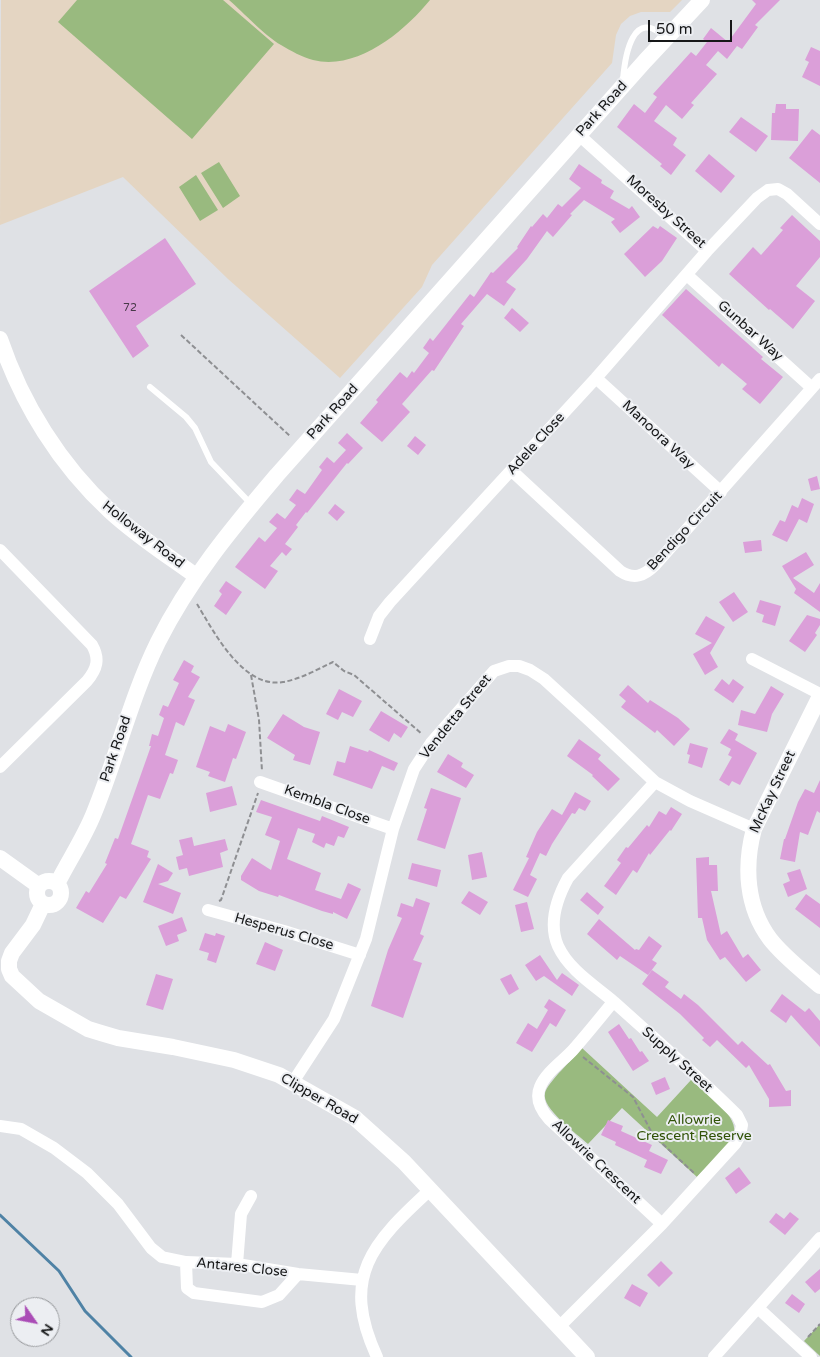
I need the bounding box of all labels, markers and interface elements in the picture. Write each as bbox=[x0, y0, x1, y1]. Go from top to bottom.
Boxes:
scale bar bbox=[650, 10, 734, 42]
text: 50 m bbox=[656, 20, 693, 38]
street label: Park Road bbox=[573, 78, 631, 140]
street label: Moresby Street bbox=[623, 172, 709, 252]
street label: Gunbar Way bbox=[714, 297, 786, 365]
house number: 72 bbox=[123, 301, 137, 315]
street label: Park Road bbox=[304, 381, 362, 443]
street label: Manoora Way bbox=[618, 397, 698, 473]
street label: Adele Close bbox=[504, 409, 568, 479]
street label: Bendigo Circuit bbox=[644, 488, 726, 574]
street label: Holloway Road bbox=[99, 498, 187, 572]
street label: Vendetta Street bbox=[417, 671, 495, 763]
street label: Park Road bbox=[97, 714, 135, 784]
street label: McKay Street bbox=[747, 748, 799, 836]
street label: Kembla Close bbox=[282, 782, 372, 828]
street label: Hesperus Close bbox=[232, 910, 336, 954]
street label: Supply Street bbox=[638, 1024, 716, 1096]
street label: Clipper Road bbox=[277, 1070, 361, 1128]
park label: Allowrie Crescent Reserve bbox=[636, 1112, 752, 1144]
street label: Allowrie Crescent bbox=[548, 1116, 644, 1208]
street label: Antares Close bbox=[196, 1255, 288, 1281]
north arrow bbox=[10, 1297, 60, 1347]
text: N bbox=[37, 1321, 57, 1339]

